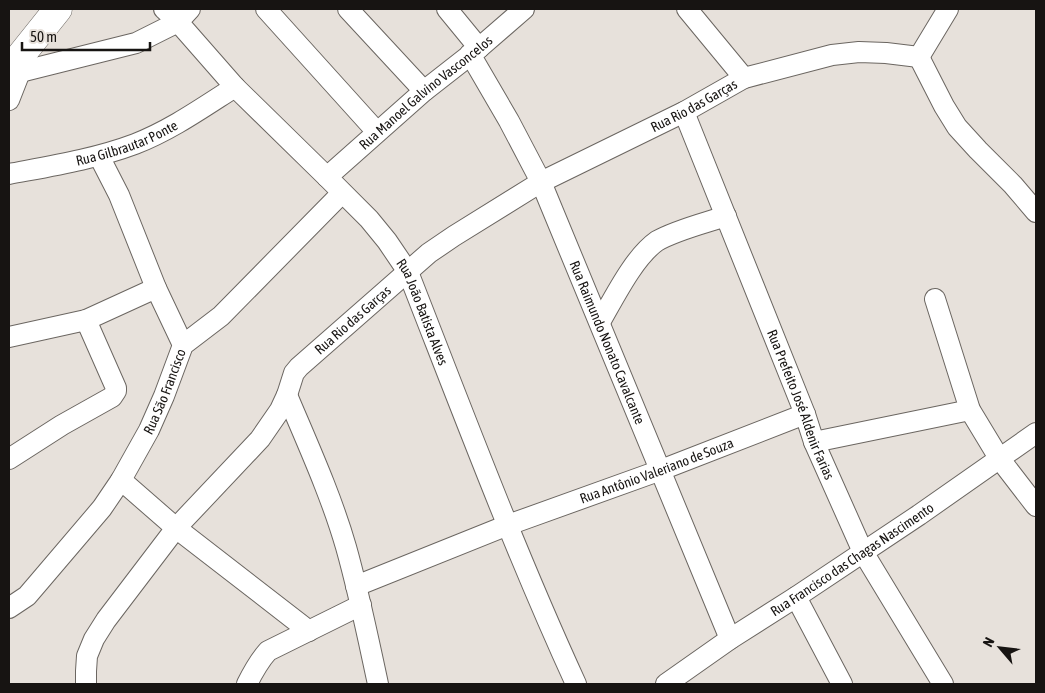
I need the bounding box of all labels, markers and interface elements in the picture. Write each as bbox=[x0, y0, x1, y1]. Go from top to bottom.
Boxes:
scale bar bbox=[22, 20, 150, 52]
text: 50 m bbox=[30, 28, 57, 45]
street label: Rua Manoel Galvino Vasconcelos bbox=[356, 32, 495, 153]
street label: Rua Rio das Garças bbox=[648, 76, 740, 135]
street label: Rua Gilbrautar Ponte bbox=[74, 117, 180, 169]
street label: Rua João Batista Alves bbox=[393, 256, 451, 367]
street label: Rua Raimundo Nonato Cavalcante bbox=[566, 258, 648, 427]
street label: Rua Rio das Garças bbox=[311, 282, 394, 357]
street label: Rua Prefeito José Aldenir Farias bbox=[764, 327, 838, 482]
street label: Rua São Francisco bbox=[140, 346, 189, 437]
street label: Rua Antônio Valeriano de Souza bbox=[578, 435, 736, 507]
street label: Rua Francisco das Chagas Nascimento bbox=[767, 499, 937, 619]
north arrow bbox=[975, 623, 1025, 673]
text: N bbox=[980, 634, 998, 649]

